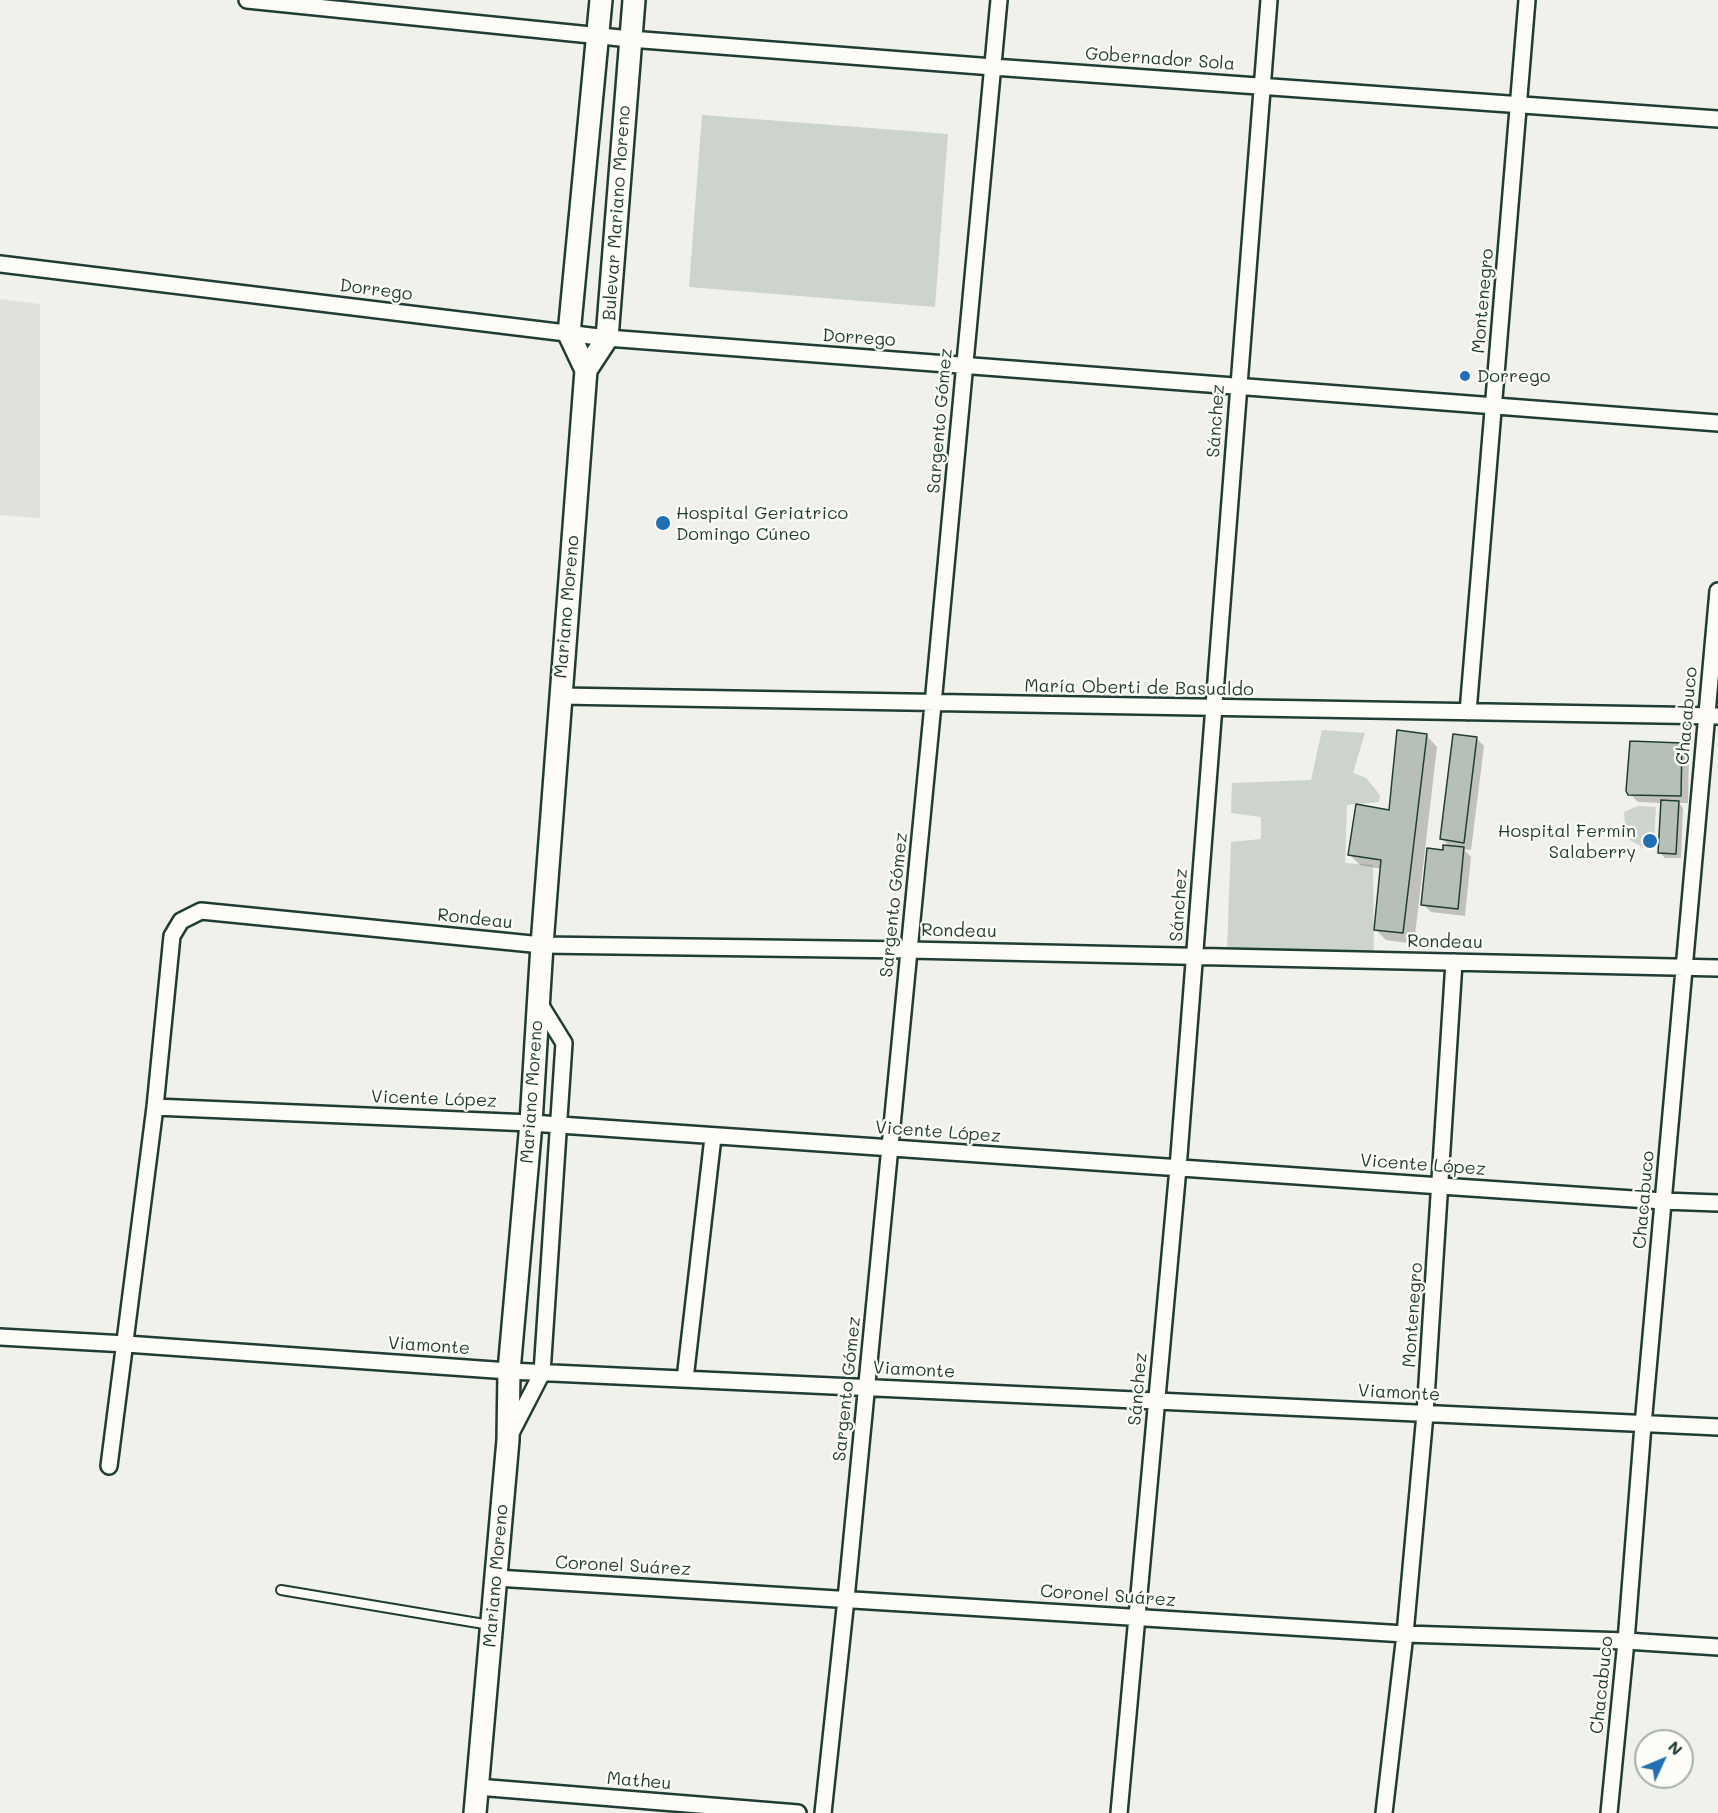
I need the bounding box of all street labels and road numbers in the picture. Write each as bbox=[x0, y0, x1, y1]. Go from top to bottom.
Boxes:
street label: Gobernador Sola bbox=[1084, 43, 1236, 75]
street label: Bulevar Mariano Moreno bbox=[599, 105, 635, 321]
street label: Montenegro bbox=[1468, 248, 1498, 354]
street label: Dorrego bbox=[338, 275, 414, 305]
street label: Dorrego bbox=[822, 325, 896, 351]
street label: Sargento Gómez bbox=[923, 347, 957, 495]
street label: Sánchez bbox=[1203, 384, 1229, 458]
street label: Mariano Moreno bbox=[550, 535, 584, 679]
street label: Chacabuco bbox=[1672, 666, 1702, 766]
street label: María Oberti de Basualdo bbox=[1024, 675, 1254, 701]
street label: Sargento Gómez bbox=[876, 831, 912, 979]
street label: Sánchez bbox=[1166, 868, 1192, 942]
street label: Rondeau bbox=[436, 904, 514, 934]
street label: Rondeau bbox=[921, 920, 997, 942]
street label: Rondeau bbox=[1407, 931, 1483, 953]
street label: Mariano Moreno bbox=[516, 1020, 548, 1164]
street label: Vicente López bbox=[371, 1086, 497, 1112]
street label: Vicente López bbox=[874, 1117, 1002, 1147]
street label: Vicente López bbox=[1359, 1150, 1487, 1180]
street label: Chacabuco bbox=[1629, 1150, 1659, 1250]
street label: Montenegro bbox=[1399, 1262, 1427, 1368]
street label: Sargento Gómez bbox=[829, 1315, 865, 1463]
street label: Viamonte bbox=[387, 1332, 471, 1360]
street label: Sánchez bbox=[1124, 1352, 1152, 1426]
street label: Viamonte bbox=[872, 1357, 956, 1383]
street label: Viamonte bbox=[1357, 1380, 1441, 1406]
street label: Mariano Moreno bbox=[479, 1504, 513, 1648]
street label: Coronel Suárez bbox=[555, 1552, 691, 1580]
street label: Coronel Suárez bbox=[1039, 1580, 1177, 1612]
street label: Chacabuco bbox=[1586, 1635, 1618, 1735]
street label: Matheu bbox=[606, 1767, 672, 1795]

